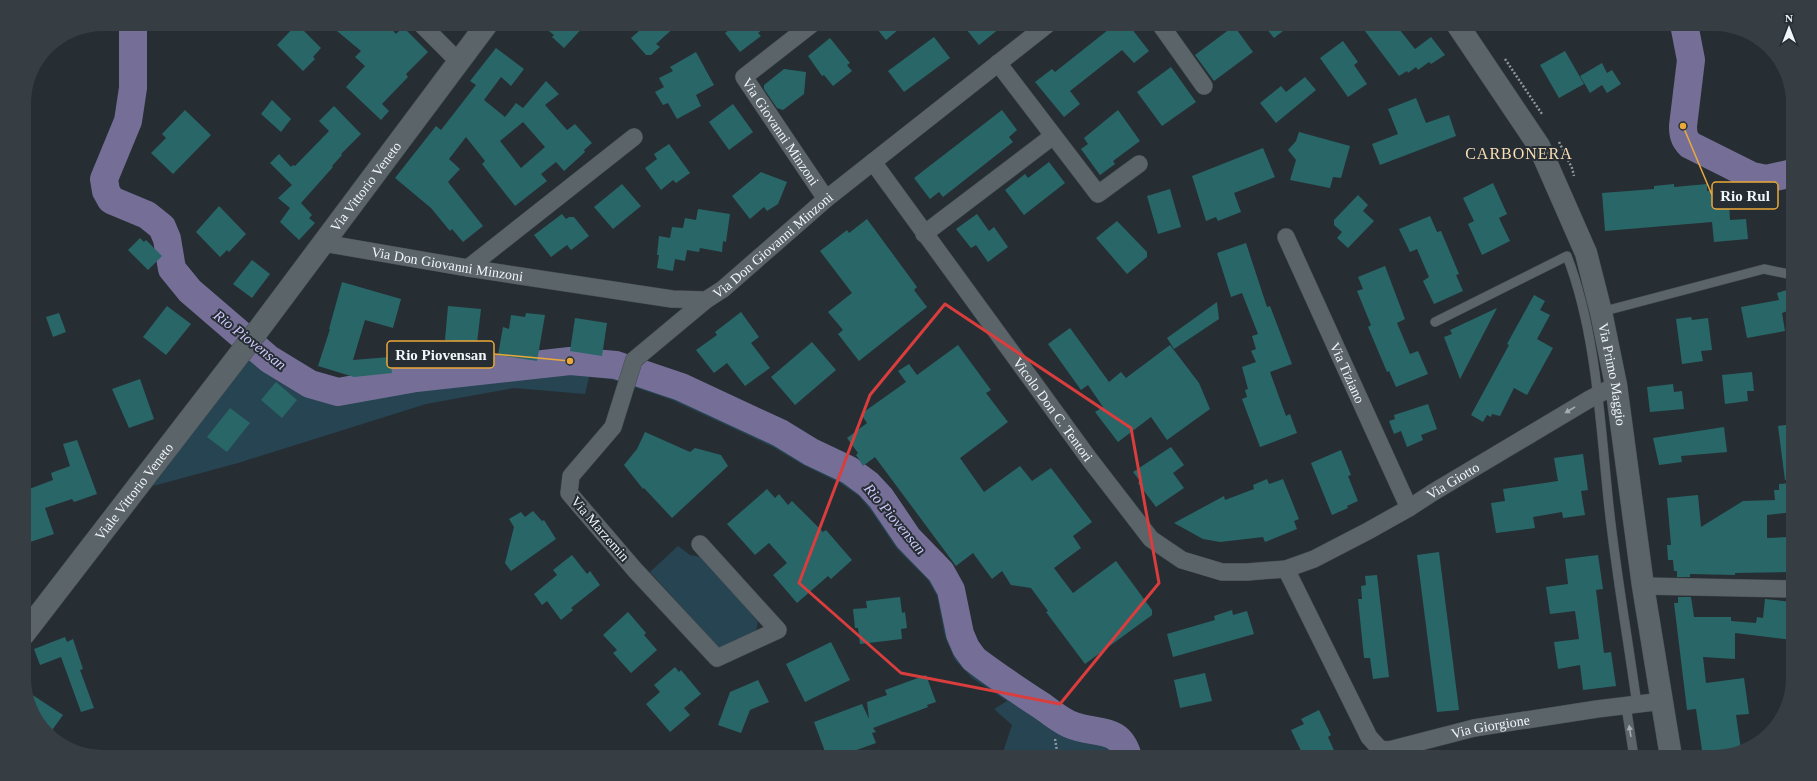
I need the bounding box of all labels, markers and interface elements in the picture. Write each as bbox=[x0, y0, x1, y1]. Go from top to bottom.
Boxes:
north arrow bbox=[1769, 8, 1809, 48]
text: N bbox=[1785, 12, 1793, 24]
street label: Via Giovanni Minzoni bbox=[739, 75, 822, 188]
street label: Via Vittorio Veneto bbox=[327, 139, 404, 234]
district label: CARBONERA bbox=[1465, 145, 1573, 162]
callout: Rio Rul bbox=[1712, 182, 1778, 209]
text: Rio Rul bbox=[1720, 188, 1770, 204]
street label: Via Don Giovanni Minzoni bbox=[710, 189, 836, 301]
street label: Via Don Giovanni Minzoni bbox=[370, 244, 524, 284]
water label: Rio Piovensan bbox=[210, 306, 289, 373]
street label: Via Primo Maggio bbox=[1596, 321, 1629, 426]
street label: Via Tiziano bbox=[1327, 340, 1368, 405]
callout: Rio Piovensan bbox=[387, 341, 494, 368]
text: Rio Piovensan bbox=[395, 347, 487, 363]
street label: Vicolo Don C. Tentori bbox=[1010, 355, 1096, 464]
one-way arrow bbox=[1564, 407, 1576, 414]
street label: Viale Vittorio Veneto bbox=[92, 440, 176, 543]
street label: Via Giotto bbox=[1424, 459, 1482, 502]
water label: Rio Piovensan bbox=[860, 480, 929, 557]
street label: Via Marzemin bbox=[568, 494, 632, 564]
street label: Via Giorgione bbox=[1450, 712, 1531, 741]
one-way arrow bbox=[1627, 725, 1633, 737]

